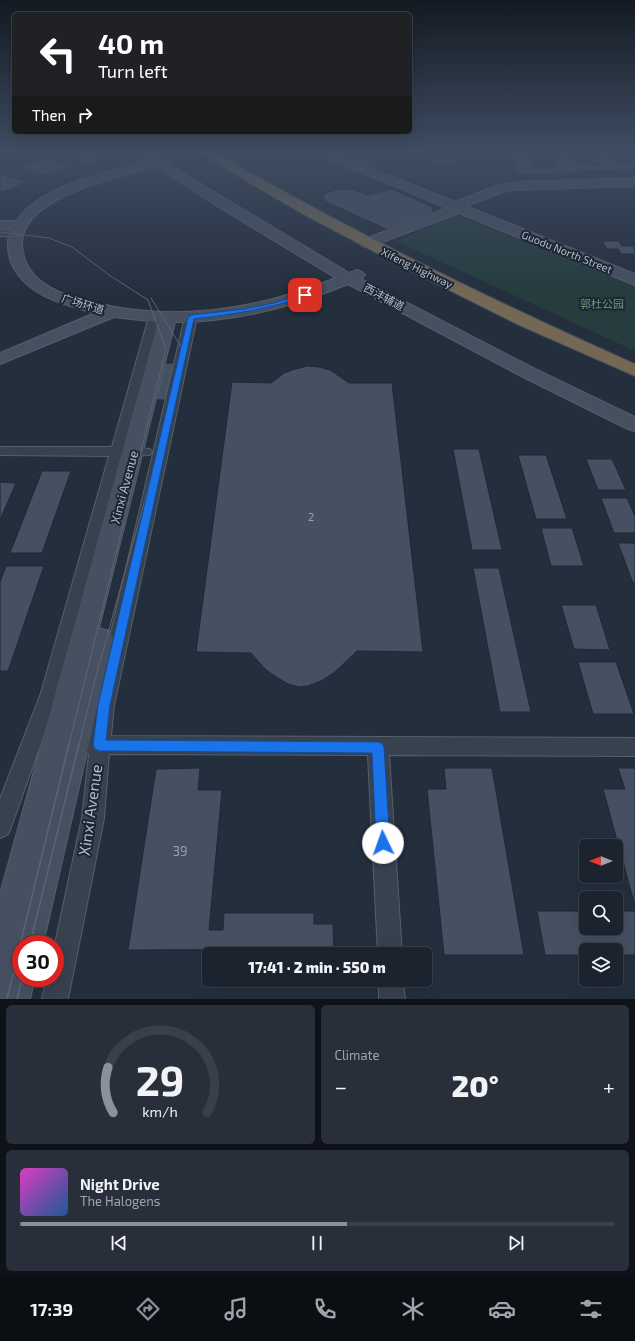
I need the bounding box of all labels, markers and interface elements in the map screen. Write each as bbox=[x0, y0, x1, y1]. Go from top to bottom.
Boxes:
text: 40 m bbox=[98, 26, 164, 60]
icon: left bbox=[32, 28, 84, 80]
text: Turn left bbox=[98, 60, 168, 82]
icon: right bbox=[74, 104, 96, 126]
text: Then bbox=[32, 106, 66, 124]
street label: Guodu North Street bbox=[520, 227, 614, 276]
street label: Xifeng Highway bbox=[379, 245, 455, 291]
pin bbox=[288, 278, 322, 312]
street label: 西沣辅道 bbox=[362, 280, 407, 313]
icon: arrive bbox=[294, 284, 316, 306]
street label: 广场环道 bbox=[60, 291, 106, 316]
park label: 郭杜公园 bbox=[580, 297, 624, 310]
street label: Xinxi Avenue bbox=[107, 449, 141, 525]
house number: 2 bbox=[308, 510, 314, 523]
street label: Xinxi Avenue bbox=[74, 763, 105, 857]
position arrow bbox=[362, 822, 404, 864]
north arrow bbox=[579, 839, 623, 883]
map controls bbox=[579, 839, 623, 987]
house number: 39 bbox=[173, 843, 187, 859]
button: search bbox=[579, 891, 623, 935]
speed limit sign: 30 bbox=[12, 935, 64, 987]
button: layers bbox=[579, 943, 623, 987]
text: 17:41 · 2 min · 550 m bbox=[248, 958, 386, 976]
text: Climate bbox=[335, 1047, 379, 1063]
text: 29 bbox=[136, 1053, 185, 1103]
text: 20° bbox=[452, 1067, 499, 1103]
text: − bbox=[335, 1073, 347, 1099]
text: + bbox=[603, 1073, 615, 1099]
text: km/h bbox=[143, 1102, 178, 1119]
text: Night Drive bbox=[80, 1175, 160, 1193]
text: The Halogens bbox=[80, 1193, 160, 1209]
icon: previous bbox=[108, 1232, 130, 1254]
icon: pause bbox=[306, 1232, 328, 1254]
icon: next bbox=[505, 1232, 527, 1254]
icon: directions bbox=[134, 1295, 162, 1323]
icon: music bbox=[222, 1295, 250, 1323]
icon: phone bbox=[311, 1295, 339, 1323]
icon: climate bbox=[399, 1295, 427, 1323]
icon: car bbox=[488, 1295, 516, 1323]
icon: filters bbox=[577, 1295, 605, 1323]
text: 17:39 bbox=[30, 1298, 73, 1320]

